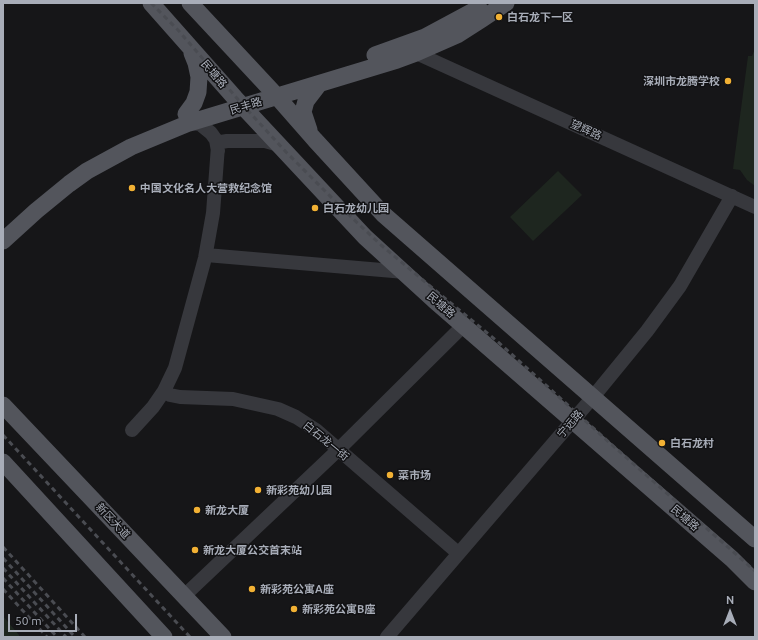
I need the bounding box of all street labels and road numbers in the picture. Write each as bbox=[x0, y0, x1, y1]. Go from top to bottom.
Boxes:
street label: 民塘路 bbox=[198, 57, 230, 91]
street label: 民丰路 bbox=[228, 95, 264, 117]
street label: 望辉路 bbox=[568, 117, 604, 143]
street label: 民塘路 bbox=[424, 289, 458, 321]
street label: 宁远路 bbox=[554, 407, 586, 441]
street label: 白石龙一街 bbox=[300, 419, 352, 463]
street label: 新区大道 bbox=[93, 500, 133, 542]
street label: 民塘路 bbox=[668, 502, 702, 534]

